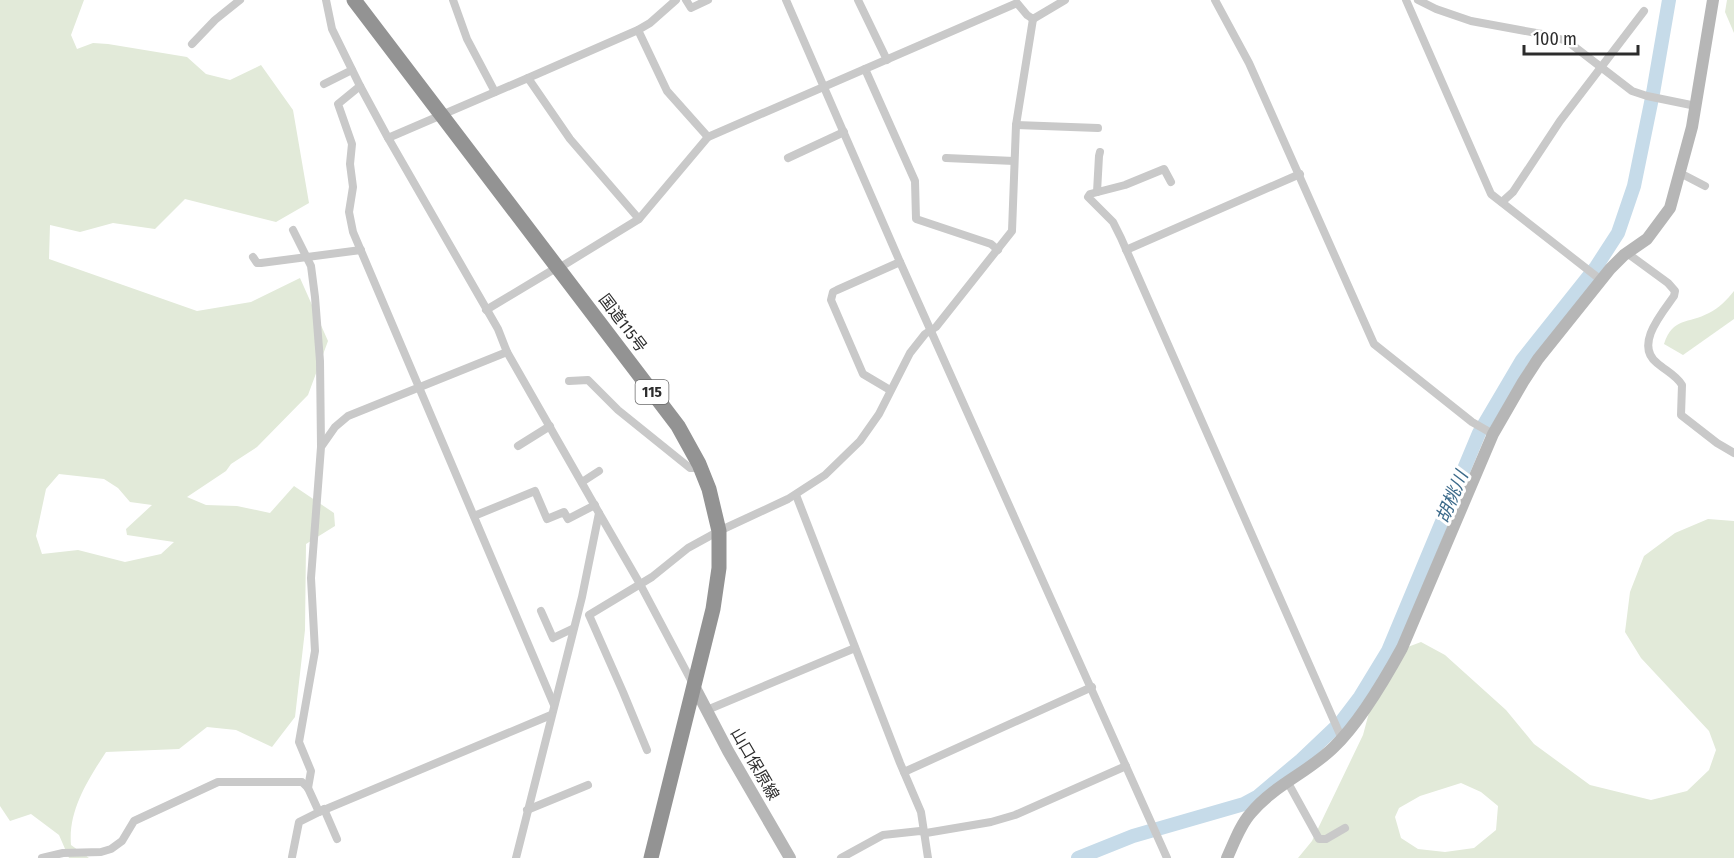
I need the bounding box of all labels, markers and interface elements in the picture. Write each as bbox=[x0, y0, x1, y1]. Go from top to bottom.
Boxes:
scale bar bbox=[1524, 18, 1638, 56]
text: 100 m bbox=[1533, 28, 1577, 50]
street label: 国道115号 bbox=[595, 290, 651, 356]
road number: 115 bbox=[636, 380, 668, 404]
water label: 胡桃川 bbox=[1431, 466, 1473, 526]
street label: 山口保原線 bbox=[727, 725, 783, 803]

